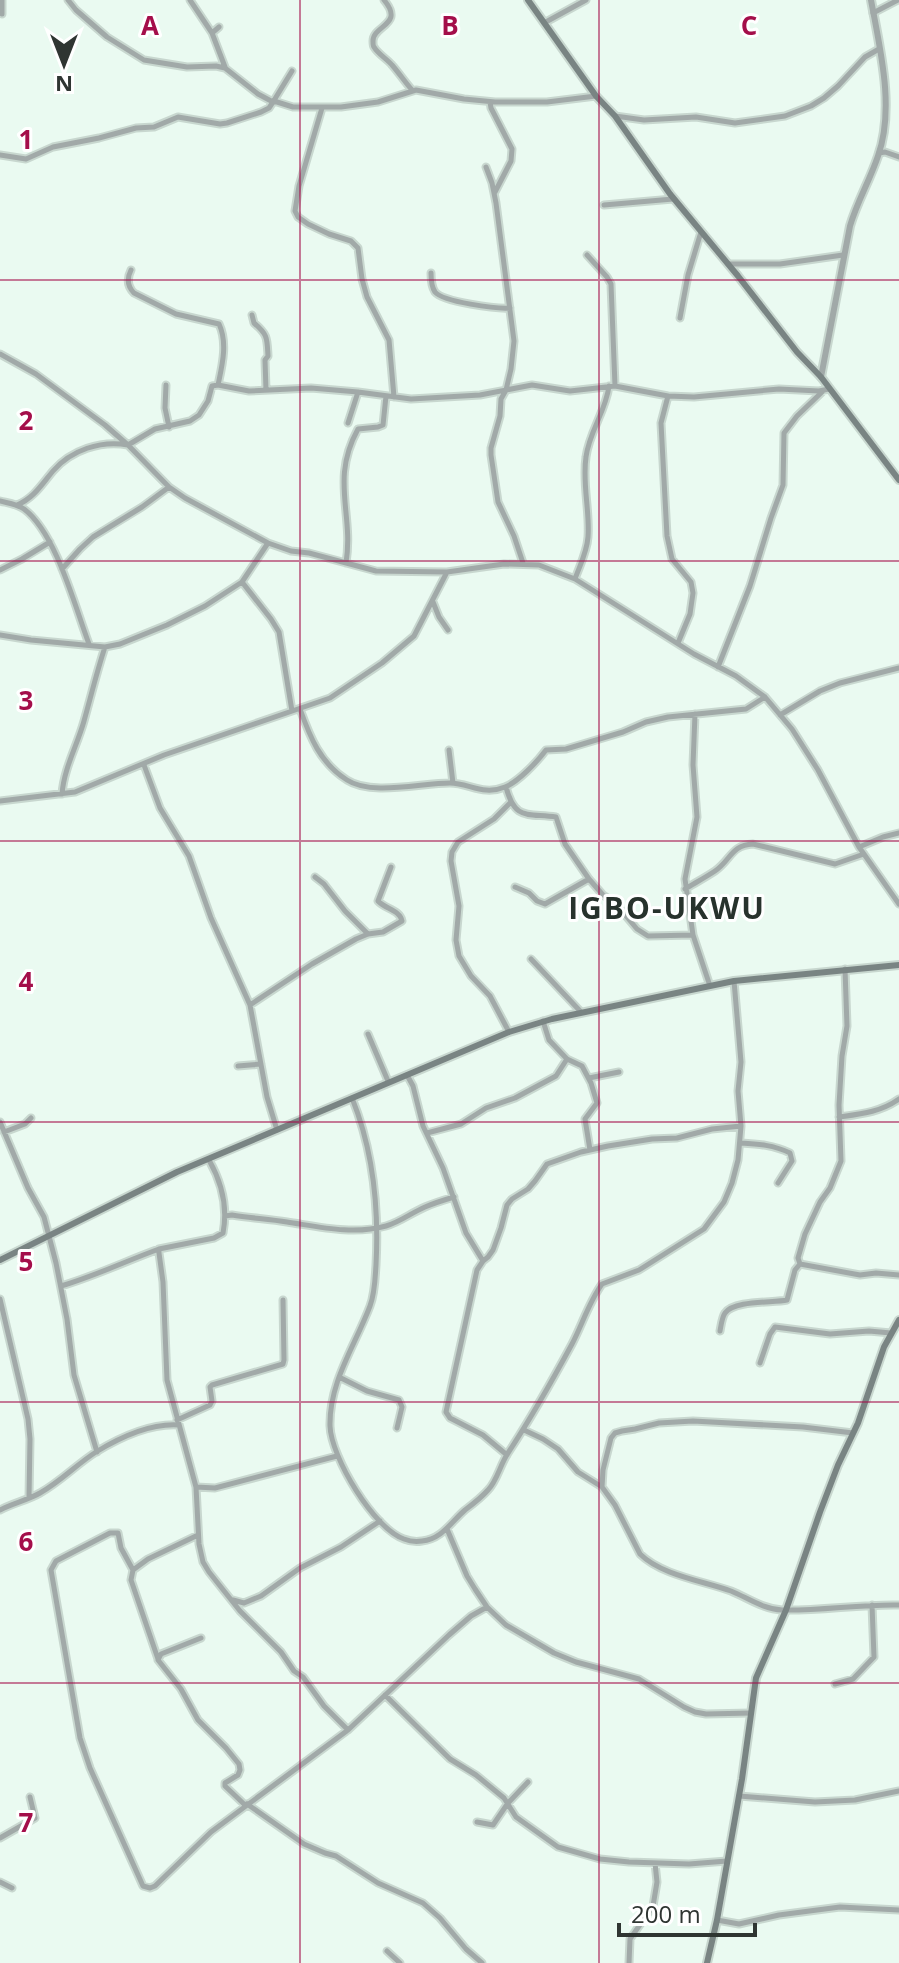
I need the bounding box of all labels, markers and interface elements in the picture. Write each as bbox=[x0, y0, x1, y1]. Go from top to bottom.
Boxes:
text: A bbox=[141, 7, 159, 43]
text: B bbox=[441, 7, 459, 43]
text: C bbox=[741, 7, 757, 43]
north arrow bbox=[24, 24, 104, 104]
text: N bbox=[55, 70, 73, 100]
text: 1 bbox=[19, 121, 33, 157]
text: 2 bbox=[19, 402, 34, 438]
text: 3 bbox=[19, 682, 33, 718]
district label: IGBO-UKWU bbox=[568, 887, 766, 928]
text: 4 bbox=[19, 963, 34, 999]
text: 5 bbox=[19, 1243, 33, 1279]
text: 6 bbox=[19, 1523, 34, 1559]
text: 7 bbox=[19, 1804, 34, 1840]
scale bar bbox=[619, 1887, 755, 1937]
text: 200 m bbox=[631, 1897, 701, 1930]

